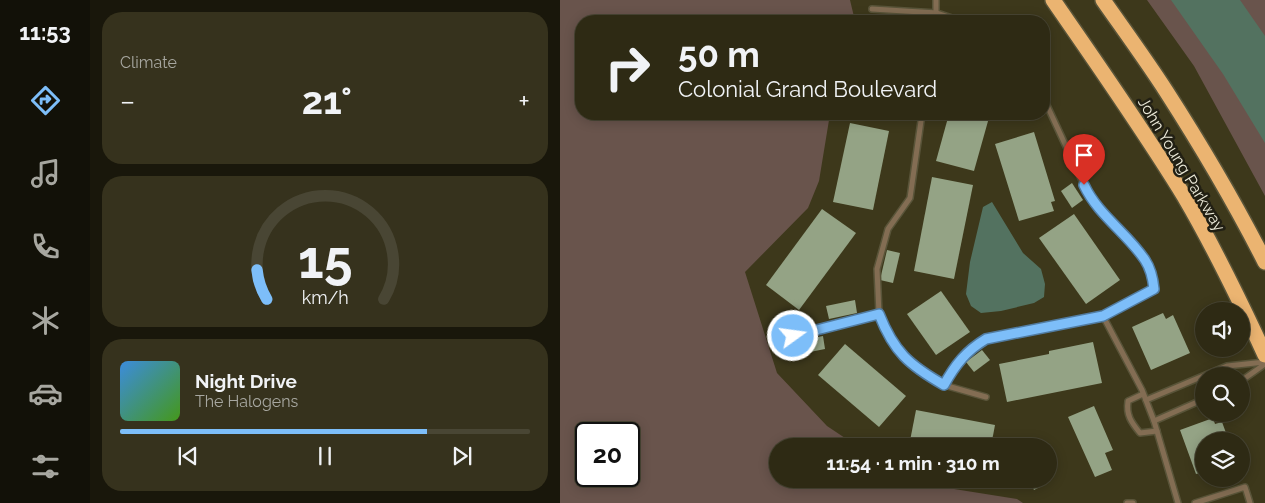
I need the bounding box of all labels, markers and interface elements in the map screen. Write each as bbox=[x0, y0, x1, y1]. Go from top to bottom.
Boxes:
text: 11:53 bbox=[19, 19, 71, 45]
text: 50 m bbox=[678, 34, 760, 75]
icon: right bbox=[595, 35, 660, 100]
text: Climate bbox=[120, 53, 177, 72]
text: Colonial Grand Boulevard bbox=[678, 76, 937, 102]
text: 21° bbox=[302, 78, 352, 123]
icon: directions bbox=[28, 83, 63, 118]
text: − bbox=[120, 85, 135, 118]
text: + bbox=[518, 85, 530, 118]
street label: John Young Parkway bbox=[1134, 94, 1229, 235]
pin bbox=[1063, 134, 1105, 185]
icon: arrive bbox=[1070, 141, 1098, 169]
icon: music bbox=[28, 156, 63, 191]
icon: phone bbox=[28, 229, 63, 264]
text: 15 bbox=[298, 229, 352, 290]
text: km/h bbox=[301, 287, 349, 308]
map controls bbox=[1195, 302, 1250, 487]
button: sound bbox=[1195, 302, 1250, 357]
icon: climate bbox=[28, 303, 63, 338]
position arrow bbox=[766, 309, 818, 361]
button: search bbox=[1195, 367, 1250, 422]
text: Night Drive bbox=[195, 370, 297, 392]
icon: car bbox=[28, 376, 63, 411]
text: The Halogens bbox=[195, 392, 298, 411]
speed limit sign: 20 bbox=[575, 422, 640, 487]
button: layers bbox=[1195, 432, 1250, 487]
icon: previous bbox=[174, 442, 202, 470]
icon: pause bbox=[311, 442, 339, 470]
icon: next bbox=[448, 442, 476, 470]
icon: filters bbox=[28, 449, 63, 484]
text: 11:54 · 1 min · 310 m bbox=[826, 452, 1000, 474]

